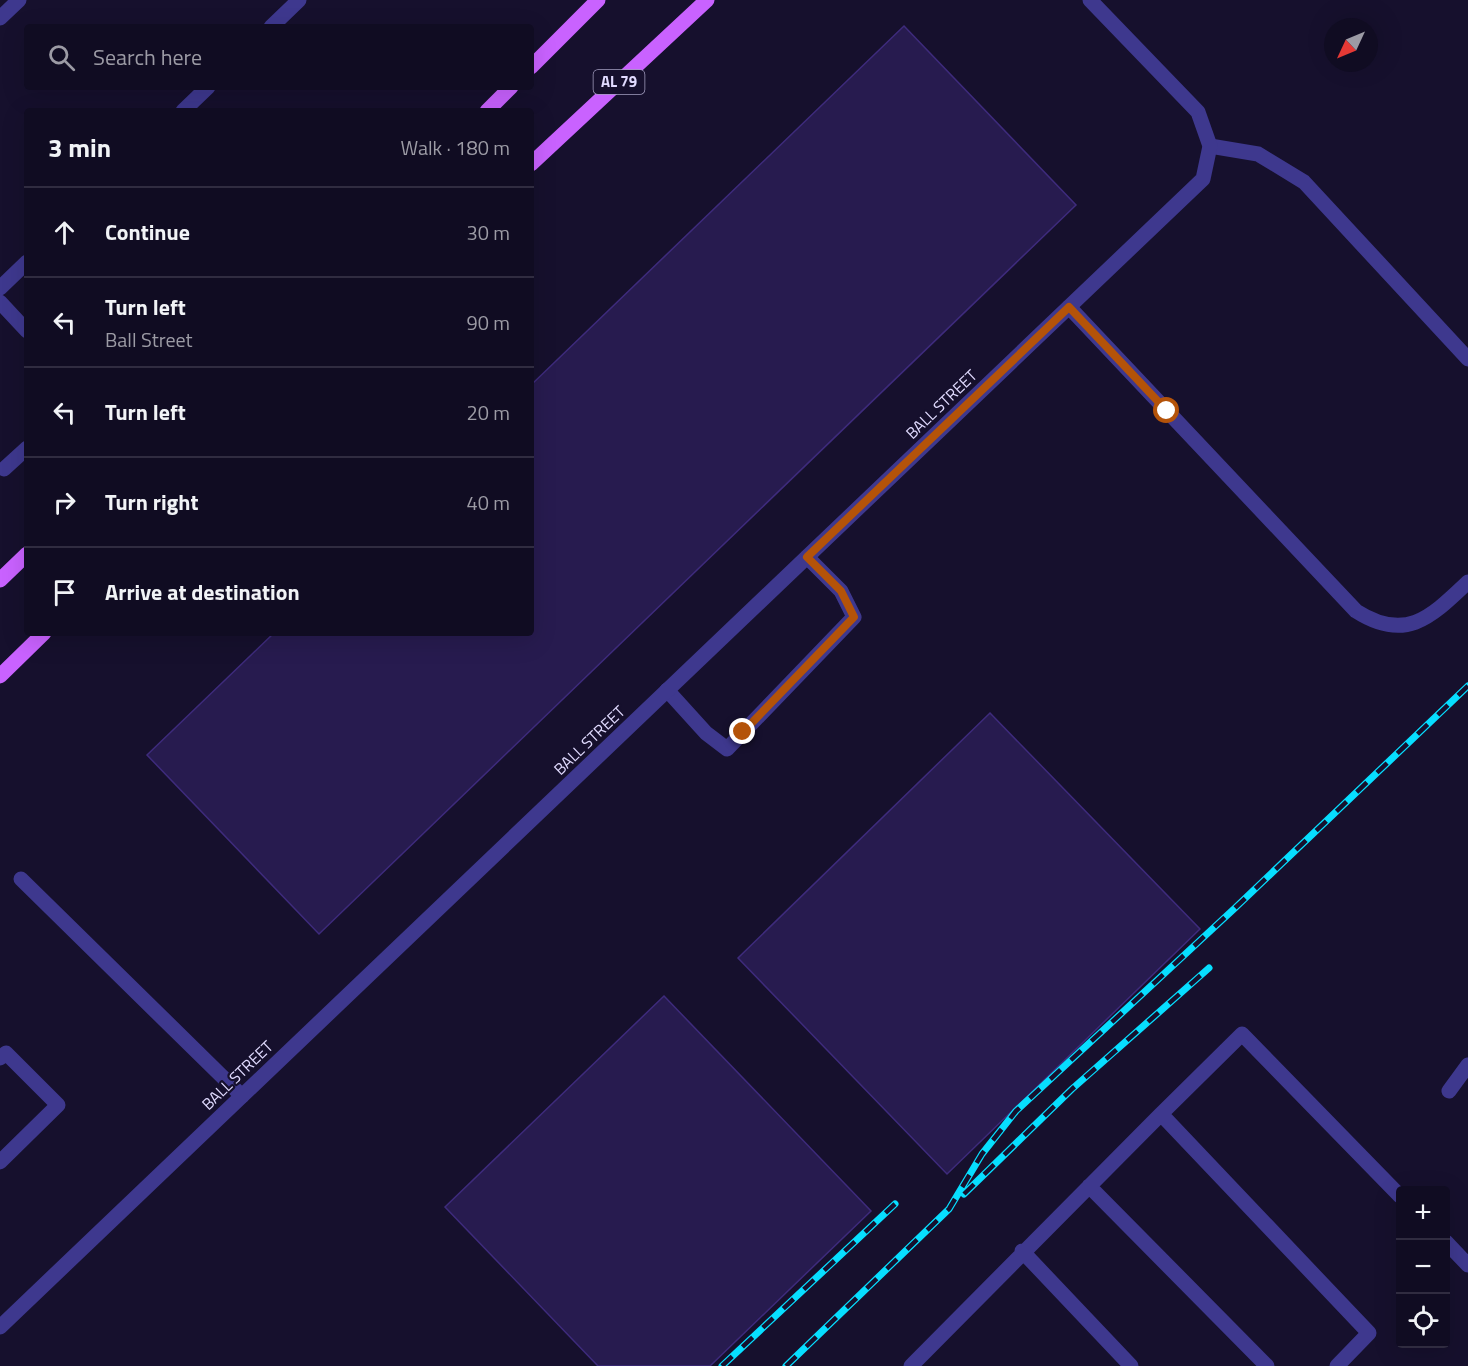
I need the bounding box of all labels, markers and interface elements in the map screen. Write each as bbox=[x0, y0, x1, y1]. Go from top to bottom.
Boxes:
north arrow bbox=[1324, 18, 1378, 72]
search box bbox=[24, 24, 534, 90]
text: Search here bbox=[93, 40, 202, 74]
icon: search bbox=[45, 41, 78, 74]
road number: AL 79 bbox=[594, 70, 644, 94]
text: 3 min bbox=[48, 128, 111, 167]
text: Walk · 180 m bbox=[401, 132, 510, 163]
text: Continue bbox=[105, 215, 190, 249]
icon: ahead bbox=[48, 216, 81, 249]
text: 30 m bbox=[466, 217, 510, 248]
text: Turn left bbox=[105, 290, 186, 324]
icon: left bbox=[48, 306, 81, 339]
text: 90 m bbox=[466, 307, 510, 338]
text: Ball Street bbox=[105, 324, 193, 355]
street label: BALL STREET bbox=[900, 363, 983, 444]
text: Turn left bbox=[105, 395, 186, 429]
icon: left bbox=[48, 396, 81, 429]
text: 20 m bbox=[466, 397, 510, 428]
route start bbox=[1153, 397, 1179, 423]
text: Turn right bbox=[105, 485, 199, 519]
icon: right bbox=[48, 486, 81, 519]
text: 40 m bbox=[466, 487, 510, 518]
text: Arrive at destination bbox=[105, 575, 300, 609]
icon: arrive bbox=[48, 576, 81, 609]
street label: BALL STREET bbox=[548, 699, 631, 780]
route end bbox=[729, 718, 755, 744]
street label: BALL STREET bbox=[196, 1034, 279, 1115]
map controls bbox=[1396, 1186, 1450, 1348]
button: + bbox=[1396, 1186, 1450, 1240]
button: − bbox=[1396, 1240, 1450, 1294]
button: locate bbox=[1396, 1294, 1450, 1348]

